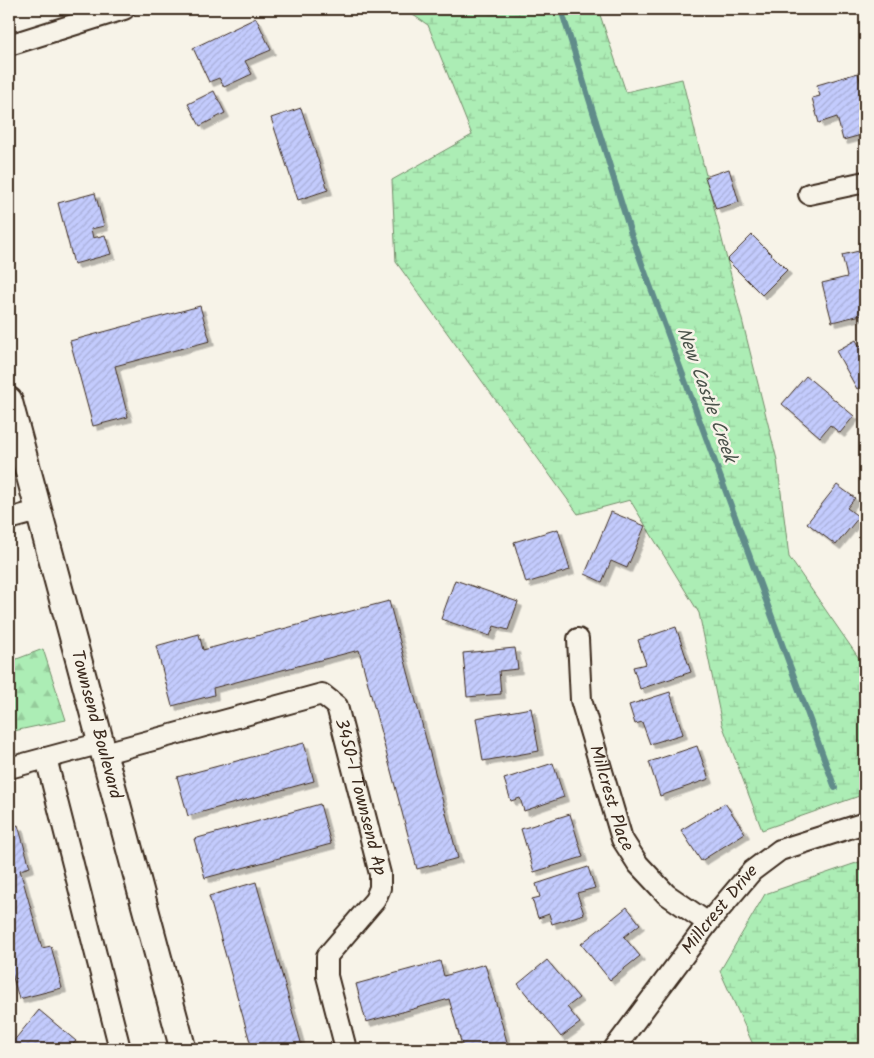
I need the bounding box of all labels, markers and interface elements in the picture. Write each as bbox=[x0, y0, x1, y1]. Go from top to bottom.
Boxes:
water label: New Castle Creek bbox=[668, 323, 745, 470]
street label: Townsend Boulevard bbox=[62, 647, 130, 803]
street label: 3450-1 Townsend Ap bbox=[326, 716, 394, 879]
street label: Millcrest Place bbox=[581, 742, 641, 858]
street label: Millcrest Drive bbox=[674, 857, 764, 961]

